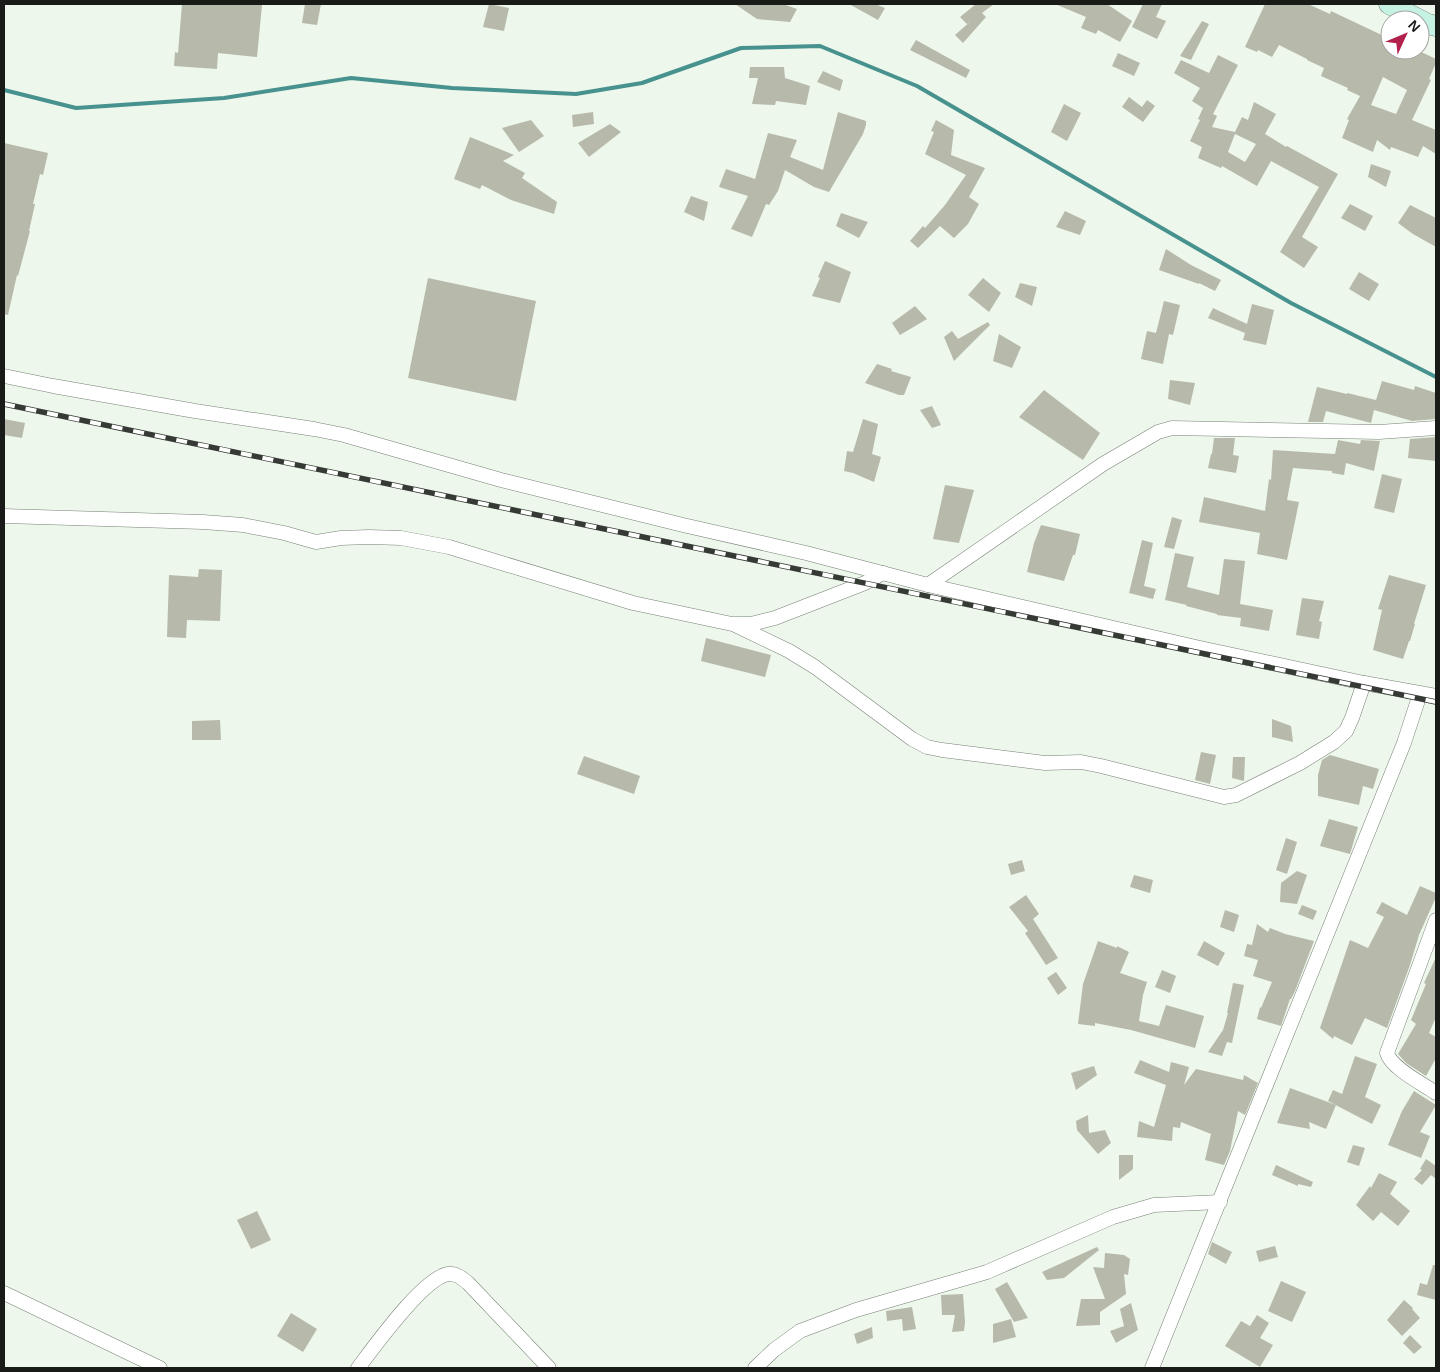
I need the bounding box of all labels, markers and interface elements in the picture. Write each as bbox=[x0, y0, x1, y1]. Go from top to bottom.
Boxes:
north arrow bbox=[1380, 10, 1430, 60]
text: N bbox=[1405, 17, 1424, 35]

